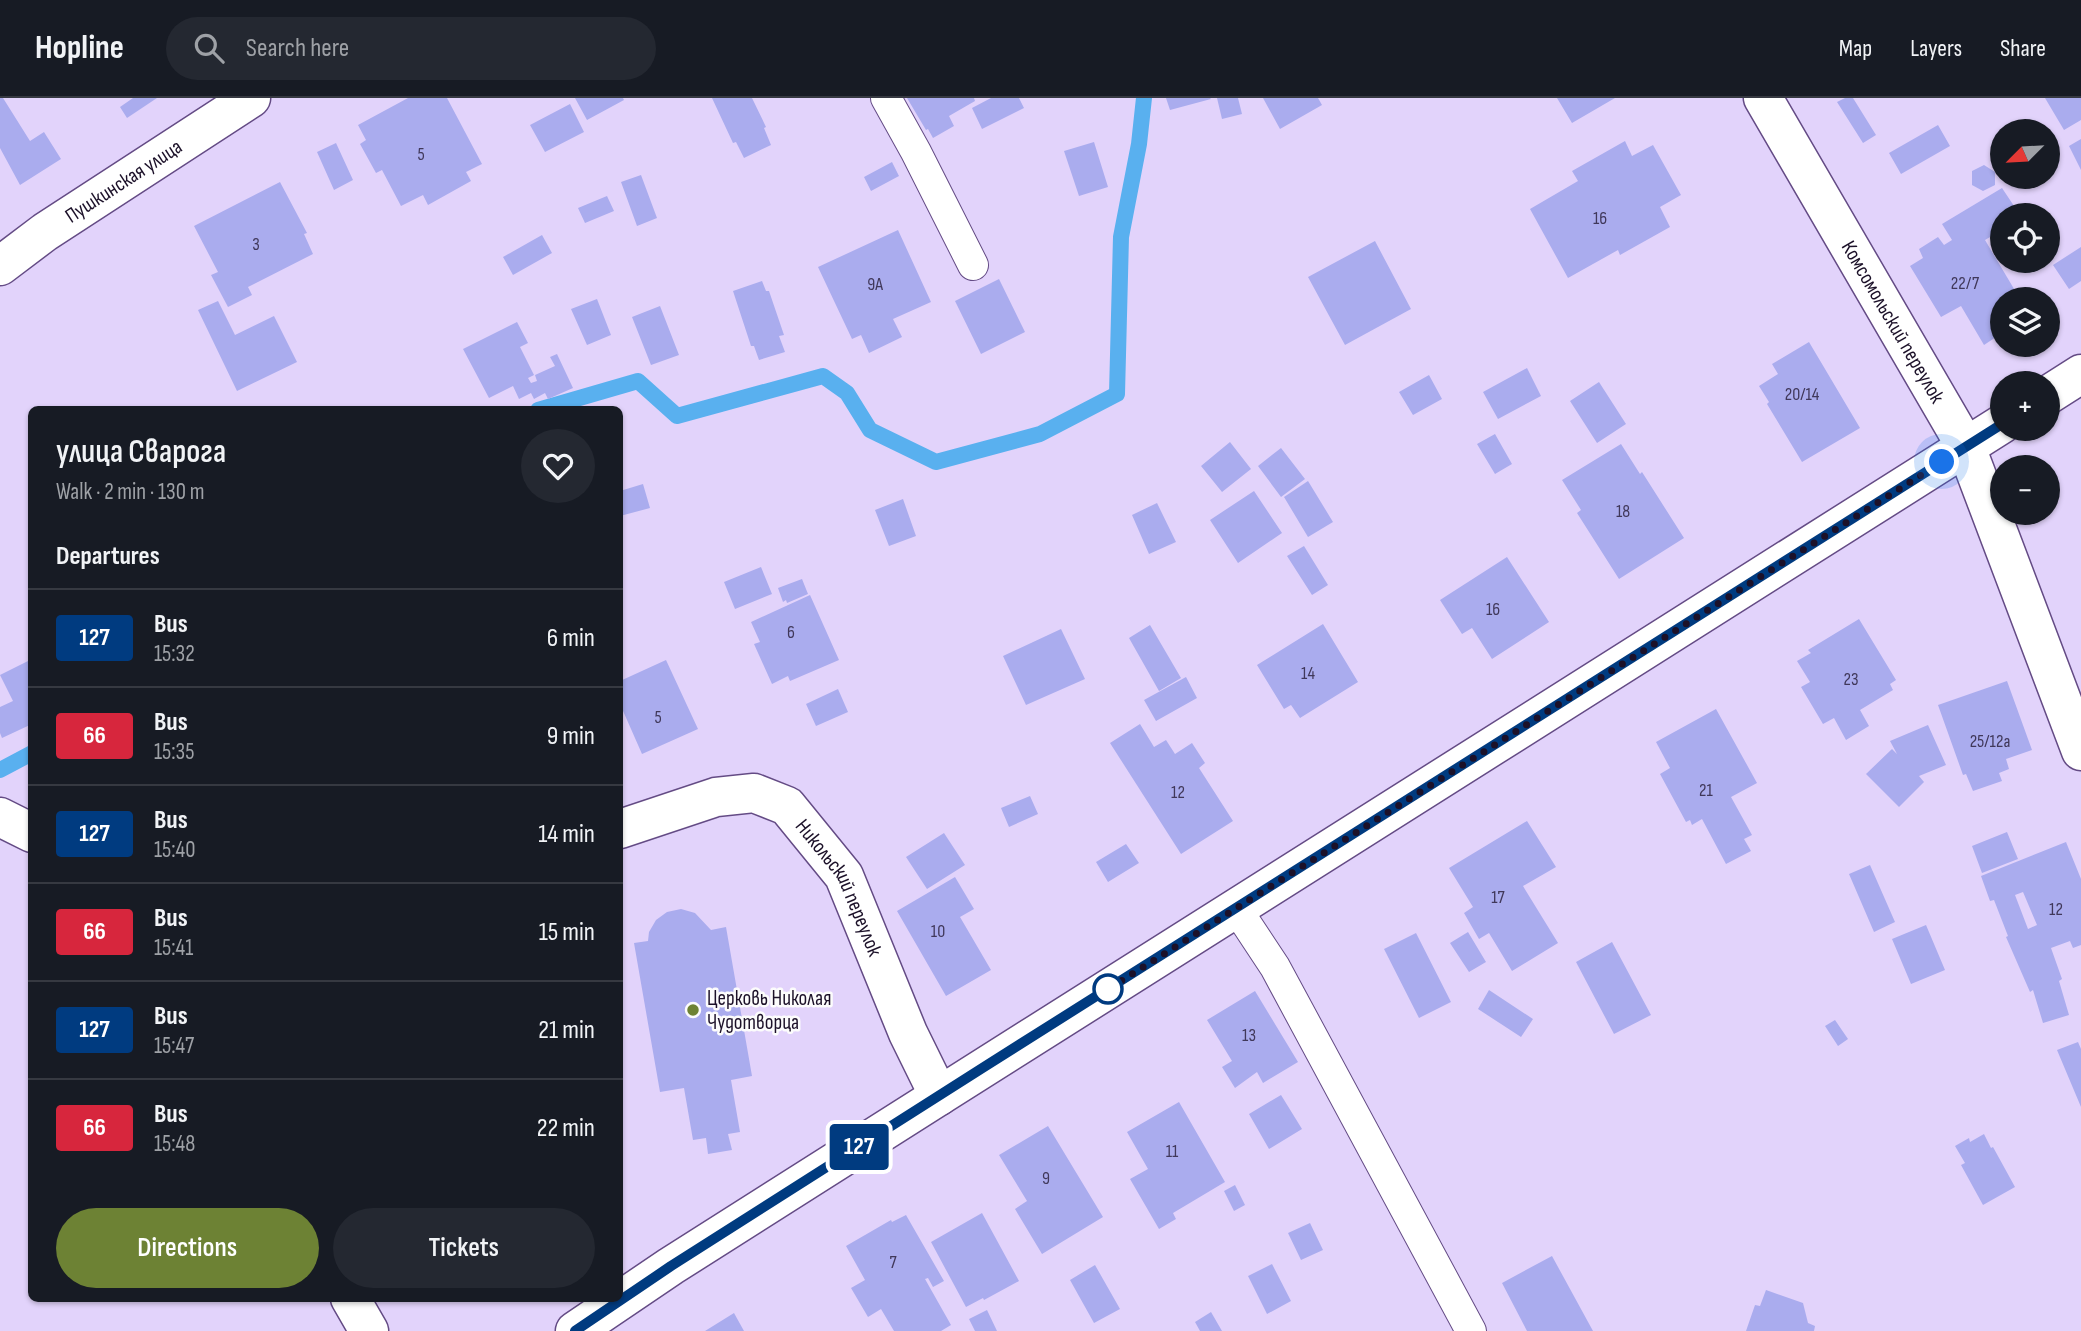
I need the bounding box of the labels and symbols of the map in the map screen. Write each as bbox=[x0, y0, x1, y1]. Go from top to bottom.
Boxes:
north arrow bbox=[1990, 119, 2060, 189]
street label: Пушкинская улица bbox=[61, 134, 187, 229]
house number: 5 bbox=[417, 144, 425, 165]
house number: 16 bbox=[1593, 208, 1607, 229]
house number: 3 bbox=[252, 234, 260, 255]
street label: Комсомольский переулок bbox=[1836, 237, 1950, 408]
house number: 22/7 bbox=[1951, 273, 1980, 294]
house number: 9А bbox=[867, 274, 883, 295]
house number: 20/14 bbox=[1785, 384, 1820, 405]
your location bbox=[1924, 444, 1959, 479]
house number: 18 bbox=[1616, 501, 1630, 522]
house number: 16 bbox=[1486, 599, 1500, 620]
house number: 6 bbox=[787, 622, 795, 643]
house number: 14 bbox=[1301, 663, 1315, 684]
house number: 23 bbox=[1844, 669, 1859, 690]
house number: 5 bbox=[654, 707, 662, 728]
house number: 25/12а bbox=[1970, 731, 2010, 752]
house number: 21 bbox=[1699, 780, 1714, 801]
house number: 12 bbox=[1171, 782, 1185, 803]
street label: Никольский переулок bbox=[790, 814, 887, 960]
house number: 17 bbox=[1491, 887, 1506, 908]
house number: 12 bbox=[2049, 899, 2063, 920]
house number: 10 bbox=[931, 921, 945, 942]
unlabelled marker bbox=[1093, 974, 1123, 1004]
place label: Церковь Николая Чудотворца bbox=[707, 986, 831, 1035]
marker: Церковь Николая Чудотворца bbox=[685, 1002, 701, 1018]
house number: 13 bbox=[1242, 1025, 1256, 1046]
line badge: 127 bbox=[819, 1124, 899, 1170]
house number: 11 bbox=[1166, 1141, 1179, 1162]
house number: 9 bbox=[1042, 1168, 1050, 1189]
house number: 7 bbox=[889, 1252, 897, 1273]

